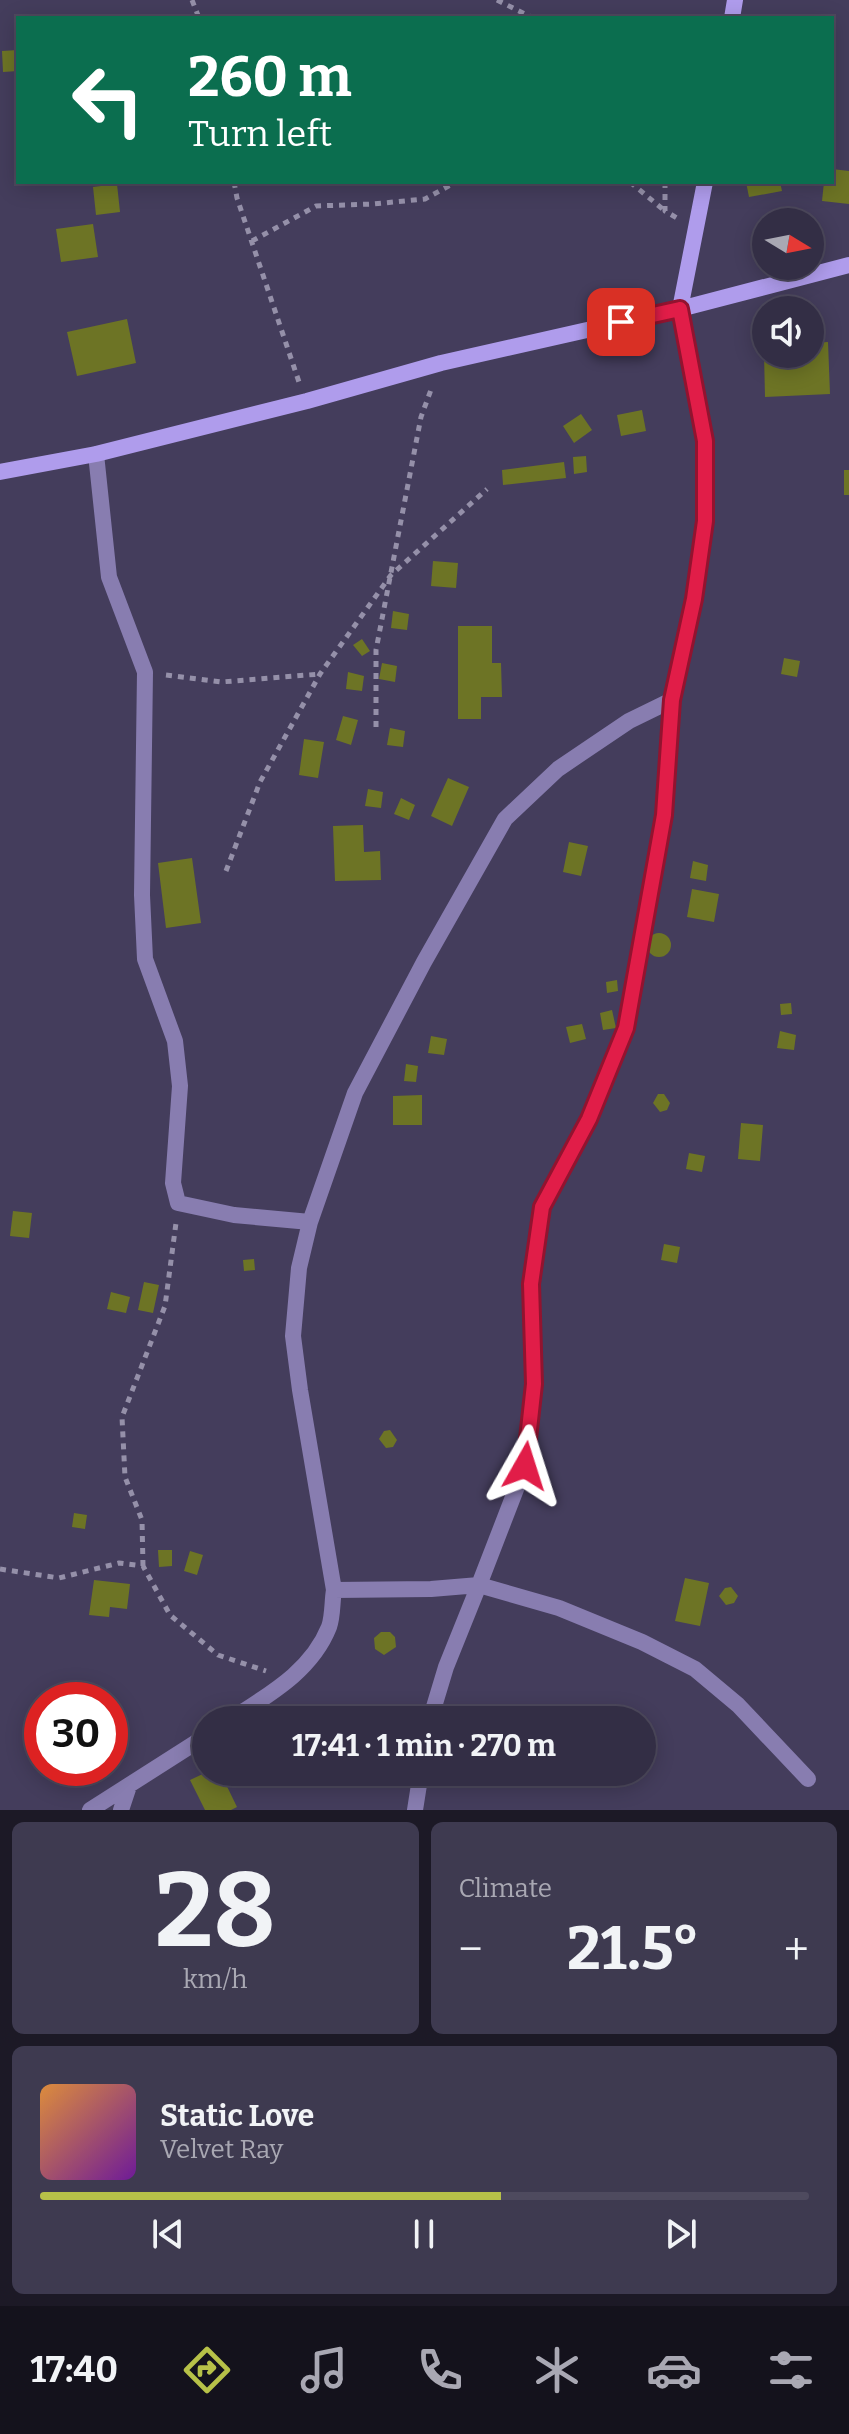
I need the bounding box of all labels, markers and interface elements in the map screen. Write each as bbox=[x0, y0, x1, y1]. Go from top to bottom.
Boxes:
text: 260 m bbox=[188, 44, 352, 111]
icon: left bbox=[56, 48, 160, 152]
text: Turn left bbox=[188, 112, 332, 156]
north arrow bbox=[752, 208, 824, 280]
map controls bbox=[752, 208, 824, 368]
pin bbox=[587, 288, 655, 356]
button: sound bbox=[752, 296, 824, 368]
icon: arrive bbox=[599, 300, 643, 344]
position arrow bbox=[483, 1424, 567, 1508]
speed limit sign: 30 bbox=[24, 1682, 128, 1786]
text: 17:41 · 1 min · 270 m bbox=[292, 1728, 556, 1764]
text: 28 bbox=[155, 1849, 276, 1974]
text: Climate bbox=[459, 1873, 552, 1904]
text: 21.5° bbox=[567, 1913, 700, 1985]
text: − bbox=[459, 1923, 483, 1976]
text: + bbox=[784, 1923, 809, 1976]
text: km/h bbox=[183, 1964, 247, 1995]
text: Static Love bbox=[160, 2098, 314, 2134]
text: Velvet Ray bbox=[160, 2134, 283, 2165]
icon: previous bbox=[146, 2212, 190, 2256]
icon: pause bbox=[402, 2212, 446, 2256]
icon: next bbox=[659, 2212, 703, 2256]
icon: directions bbox=[179, 2342, 235, 2398]
icon: music bbox=[296, 2342, 352, 2398]
icon: phone bbox=[412, 2342, 468, 2398]
icon: climate bbox=[529, 2342, 585, 2398]
icon: car bbox=[646, 2342, 702, 2398]
icon: filters bbox=[763, 2342, 819, 2398]
text: 17:40 bbox=[30, 2348, 118, 2392]

